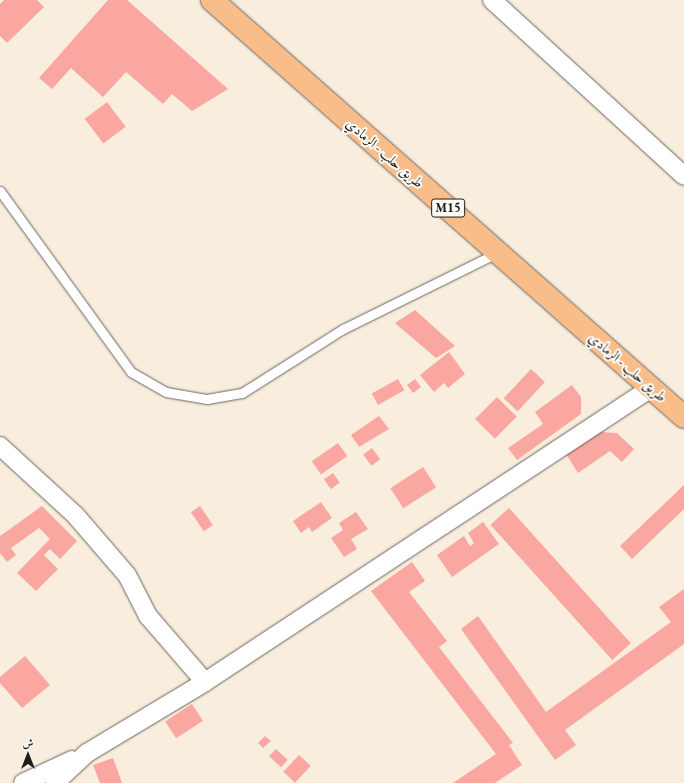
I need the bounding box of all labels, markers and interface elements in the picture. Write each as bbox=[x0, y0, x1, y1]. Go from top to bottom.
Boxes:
street label: طريق حلب - الرمادي bbox=[343, 115, 427, 191]
road number: M15 bbox=[431, 197, 465, 219]
street label: طريق حلب - الرمادي bbox=[586, 329, 670, 405]
north arrow bbox=[8, 735, 48, 775]
text: ش bbox=[23, 736, 33, 750]

